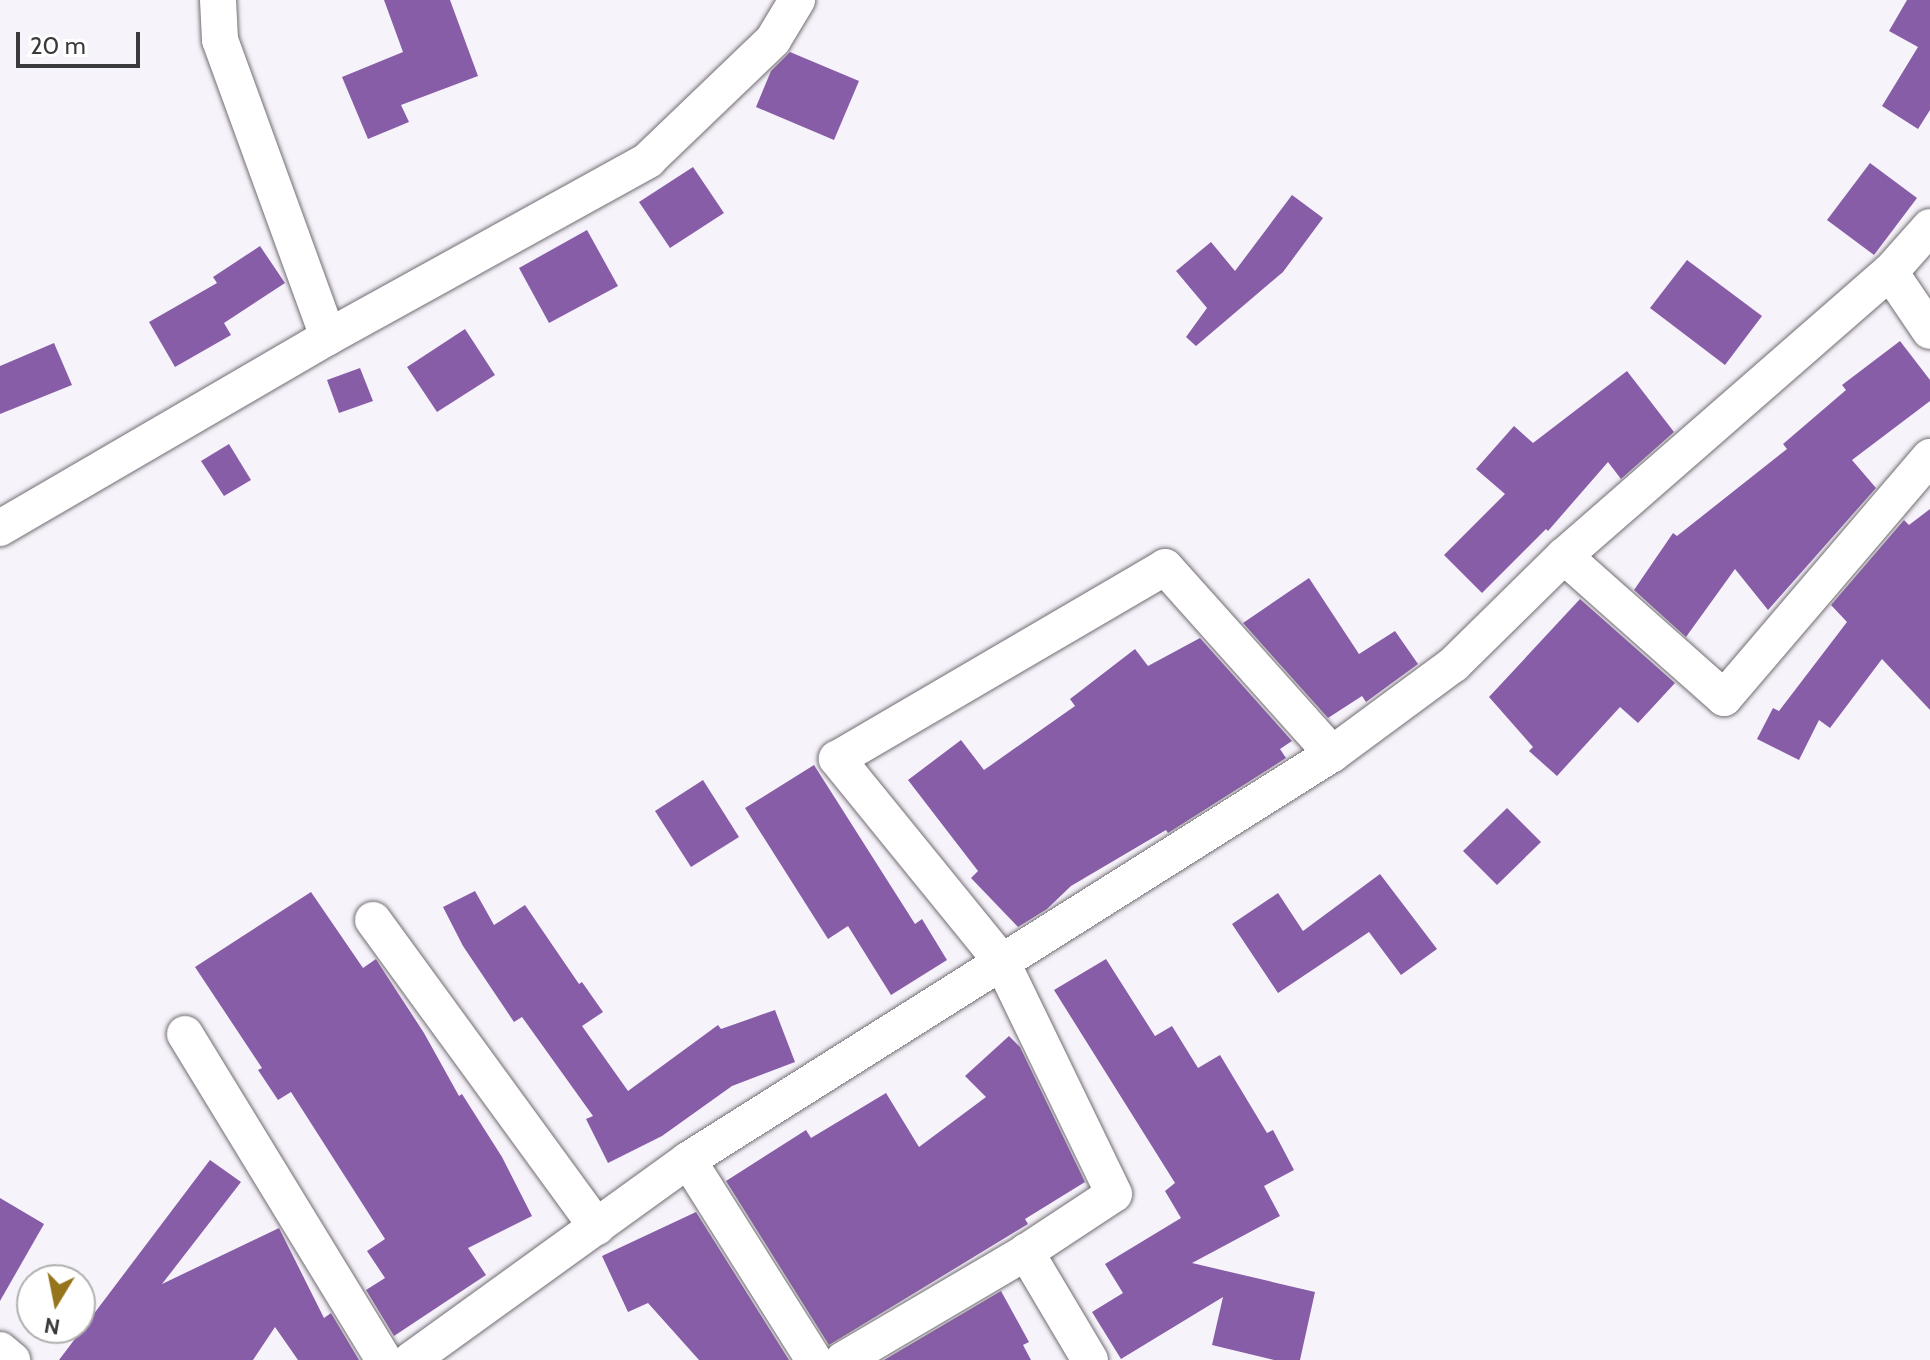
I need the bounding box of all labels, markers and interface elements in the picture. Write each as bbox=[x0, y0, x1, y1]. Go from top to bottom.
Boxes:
scale bar bbox=[20, 16, 144, 66]
text: 20 m bbox=[30, 31, 86, 60]
north arrow bbox=[16, 1264, 96, 1344]
text: N bbox=[42, 1312, 62, 1341]

